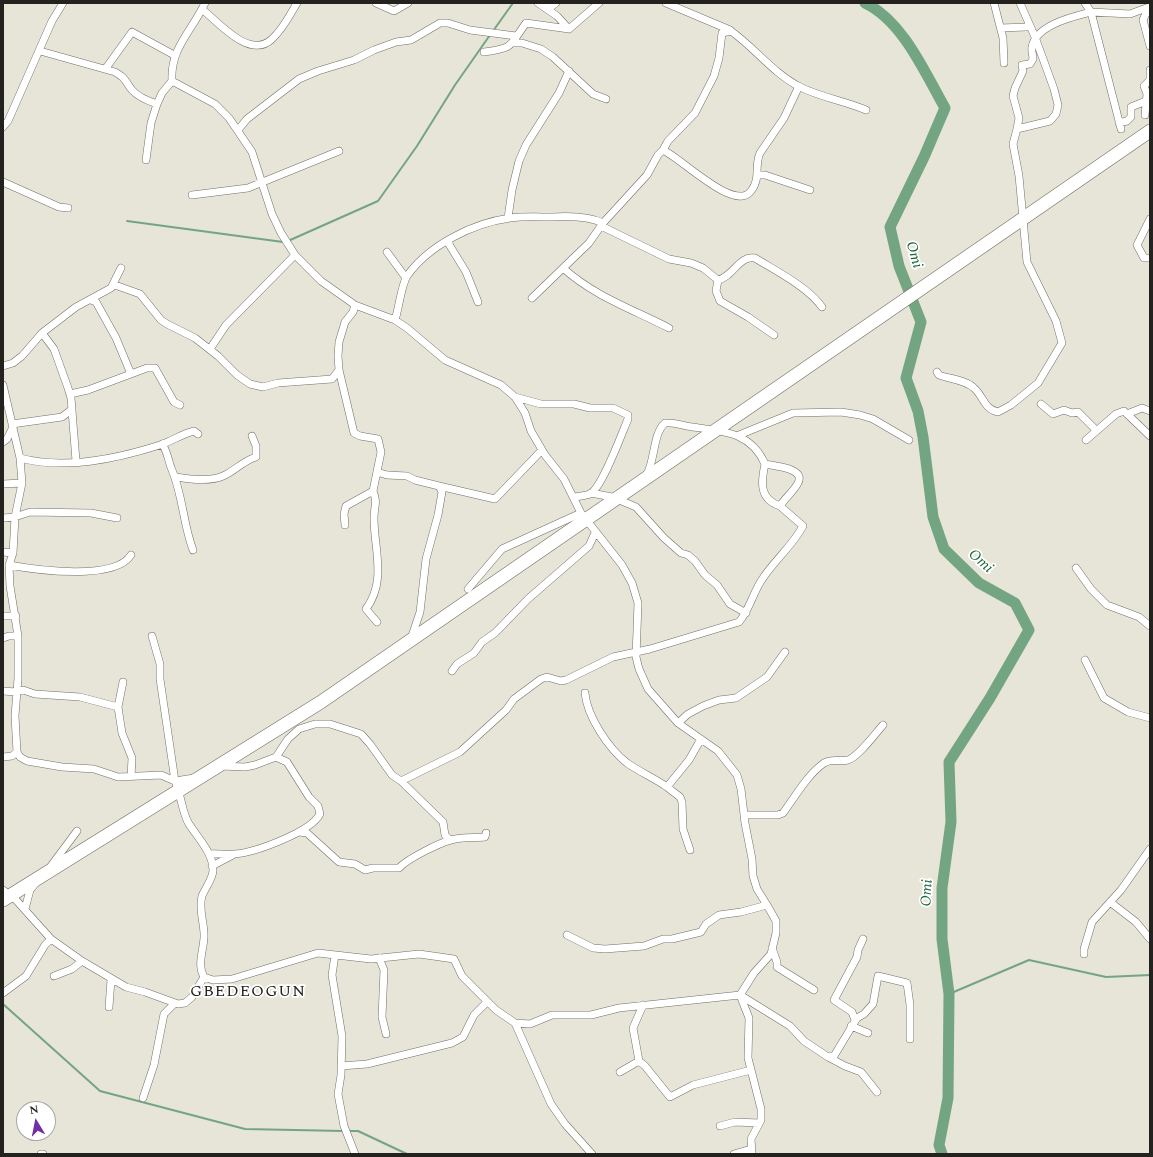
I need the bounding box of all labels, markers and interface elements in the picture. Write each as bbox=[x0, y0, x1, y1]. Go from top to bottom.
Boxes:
water label: Omi bbox=[901, 239, 925, 271]
water label: Omi bbox=[964, 546, 996, 578]
water label: Omi bbox=[918, 879, 938, 907]
district label: GBEDEOGUN bbox=[190, 983, 306, 1003]
north arrow bbox=[16, 1101, 56, 1141]
text: N bbox=[28, 1101, 40, 1119]

